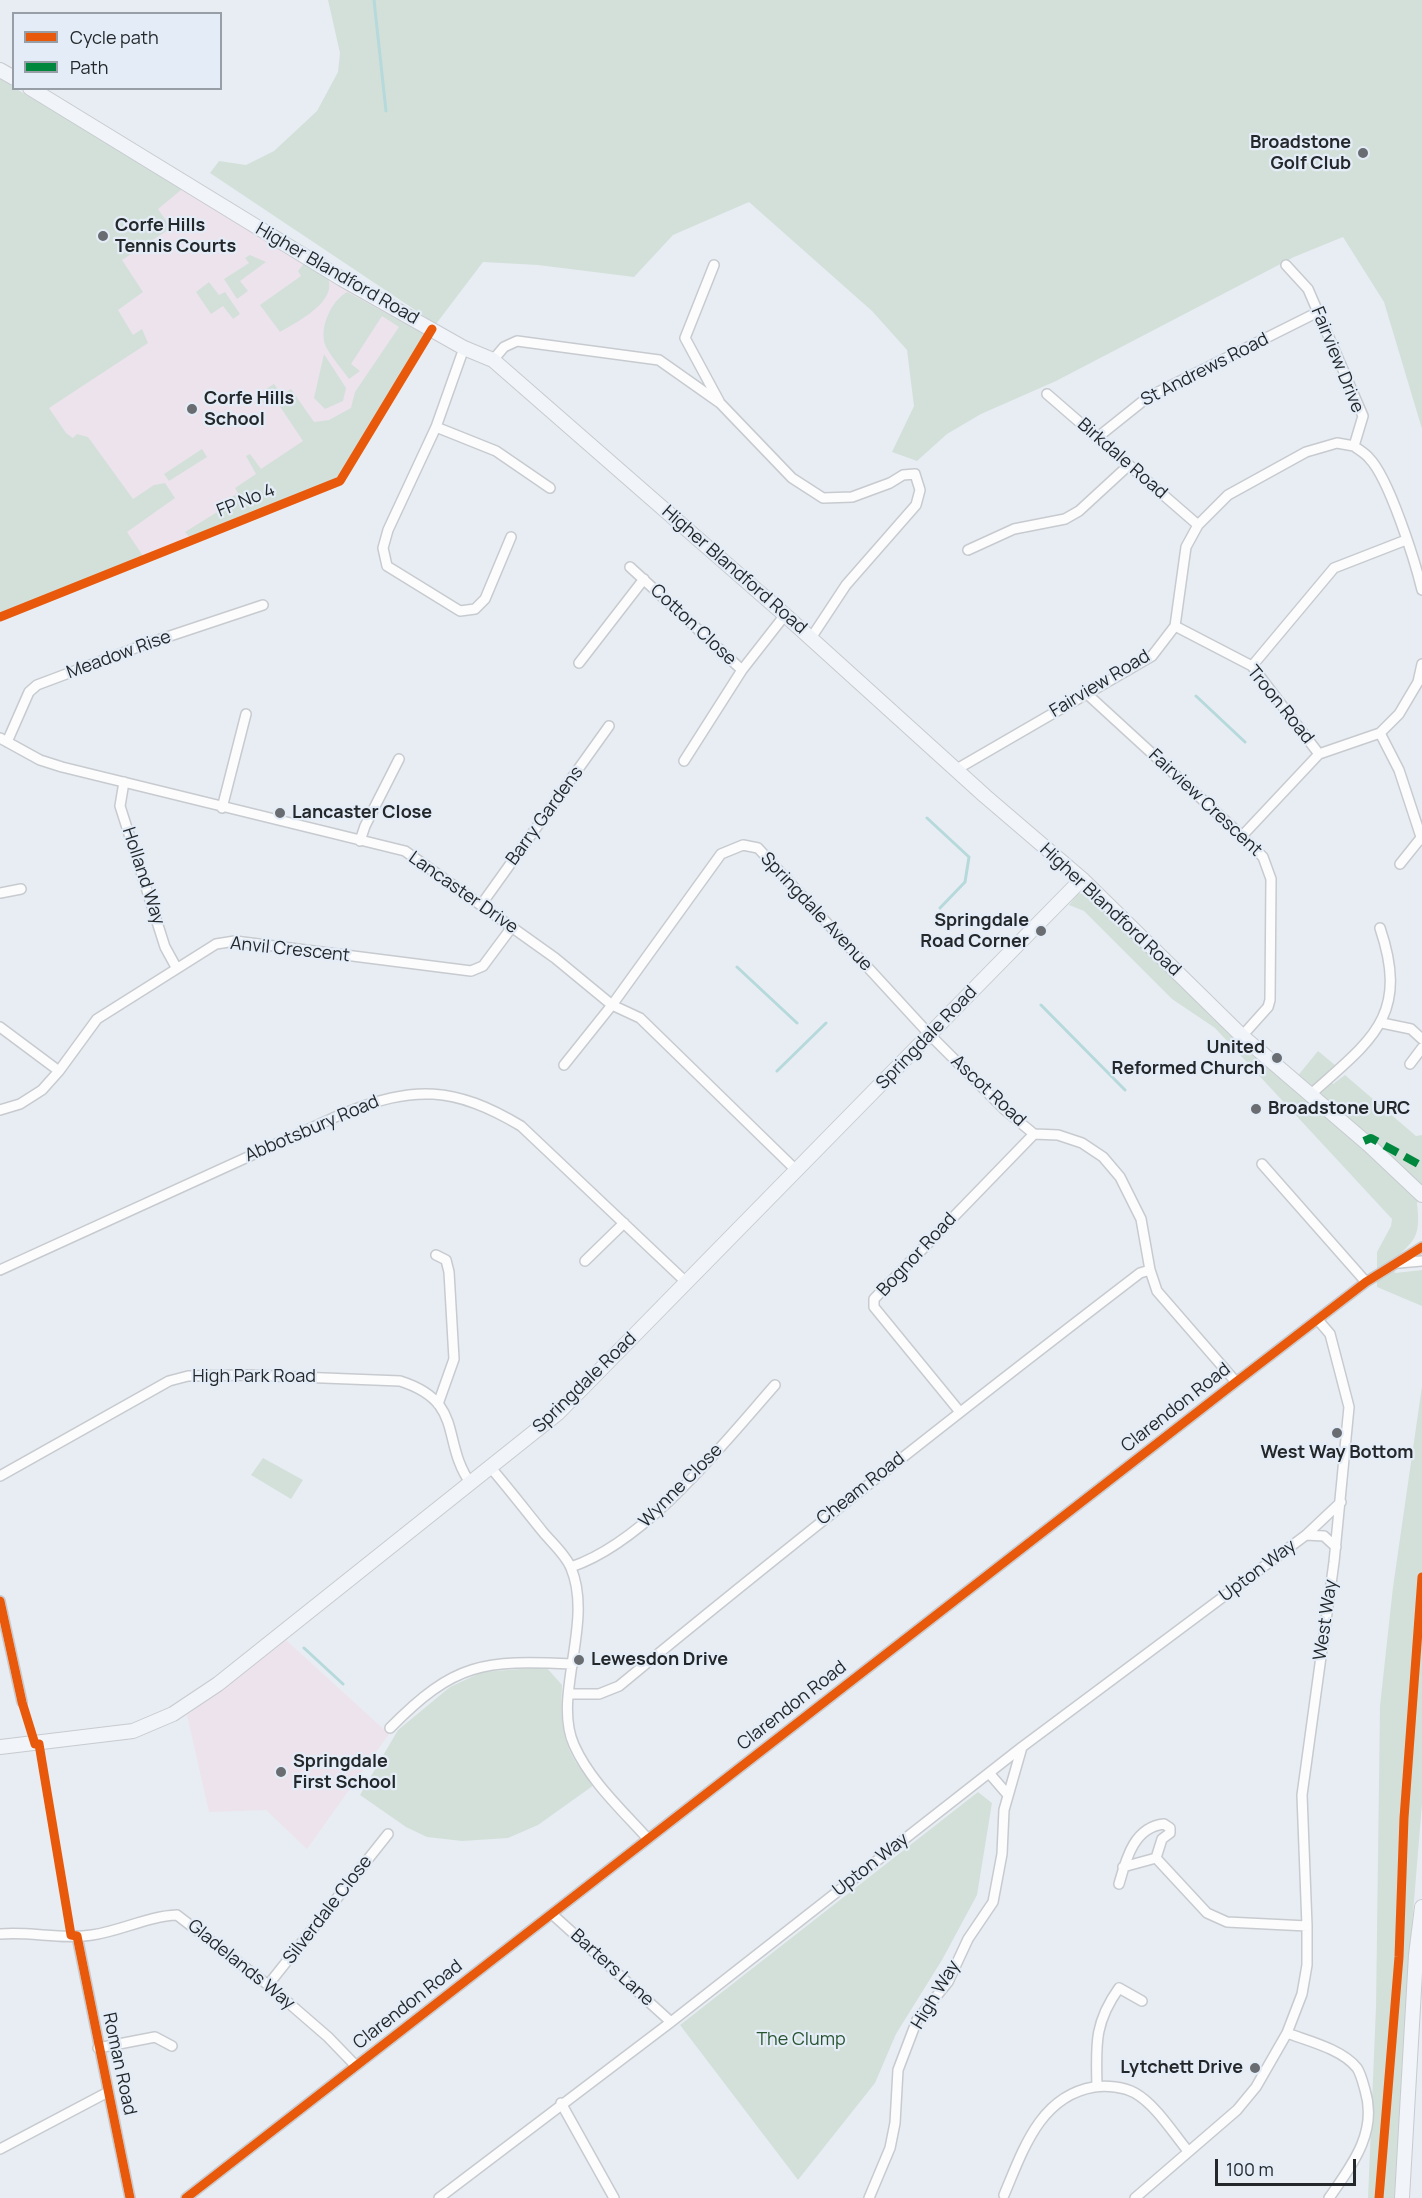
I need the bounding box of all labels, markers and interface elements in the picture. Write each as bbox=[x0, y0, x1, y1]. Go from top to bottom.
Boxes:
legend bbox=[12, 12, 222, 90]
text: Cycle path bbox=[70, 25, 159, 49]
text: Path bbox=[70, 55, 108, 79]
place label: Broadstone Golf Club bbox=[1250, 132, 1351, 174]
marker: Broadstone Golf Club bbox=[1356, 146, 1370, 160]
place label: Corfe Hills Tennis Courts bbox=[115, 215, 236, 258]
street label: Higher Blandford Road bbox=[252, 218, 422, 330]
marker: Corfe Hills Tennis Courts bbox=[96, 229, 110, 243]
street label: Fairview Drive bbox=[1306, 304, 1368, 416]
street label: St Andrews Road bbox=[1138, 329, 1272, 411]
place label: Corfe Hills School bbox=[204, 388, 294, 430]
marker: Corfe Hills School bbox=[185, 402, 199, 416]
street label: Birkdale Road bbox=[1073, 414, 1171, 504]
street label: FP No 4 bbox=[214, 480, 278, 522]
street label: Higher Blandford Road bbox=[657, 501, 811, 639]
street label: Cotton Close bbox=[646, 580, 740, 670]
street label: Meadow Rise bbox=[64, 626, 174, 684]
street label: Fairview Road bbox=[1046, 646, 1154, 722]
street label: Troon Road bbox=[1242, 662, 1318, 748]
street label: Fairview Crescent bbox=[1144, 745, 1266, 861]
street label: Barry Gardens bbox=[502, 762, 588, 870]
place label: Lancaster Close bbox=[292, 802, 432, 824]
marker: Lancaster Close bbox=[273, 806, 287, 820]
street label: Holland Way bbox=[117, 825, 169, 927]
street label: Higher Blandford Road bbox=[1035, 839, 1185, 981]
street label: Lancaster Drive bbox=[404, 847, 522, 939]
street label: Springdale Avenue bbox=[755, 848, 877, 976]
place label: Springdale Road Corner bbox=[920, 910, 1029, 952]
marker: Springdale Road Corner bbox=[1034, 924, 1048, 938]
street label: Anvil Crescent bbox=[229, 933, 351, 967]
street label: Springdale Road bbox=[872, 982, 982, 1094]
place label: United Reformed Church bbox=[1112, 1037, 1265, 1080]
street label: Ascot Road bbox=[946, 1051, 1030, 1131]
marker: United Reformed Church bbox=[1270, 1051, 1284, 1065]
street label: Abbotsbury Road bbox=[242, 1091, 382, 1167]
place label: Broadstone URC bbox=[1268, 1098, 1410, 1120]
marker: Broadstone URC bbox=[1249, 1102, 1263, 1116]
street label: Bognor Road bbox=[873, 1209, 961, 1301]
street label: Springdale Road bbox=[529, 1328, 641, 1438]
street label: Clarendon Road bbox=[1117, 1359, 1235, 1457]
street label: High Park Road bbox=[192, 1366, 316, 1388]
marker: West Way Bottom bbox=[1330, 1426, 1344, 1440]
street label: Wynne Close bbox=[635, 1440, 727, 1532]
place label: West Way Bottom bbox=[1260, 1442, 1414, 1464]
street label: Cheam Road bbox=[813, 1448, 909, 1530]
street label: Upton Way bbox=[1216, 1535, 1300, 1607]
street label: West Way bbox=[1310, 1578, 1342, 1662]
place label: Lewesdon Drive bbox=[591, 1649, 728, 1671]
marker: Lewesdon Drive bbox=[572, 1653, 586, 1667]
street label: Clarendon Road bbox=[733, 1657, 851, 1755]
place label: Springdale First School bbox=[293, 1751, 396, 1794]
marker: Springdale First School bbox=[274, 1765, 288, 1779]
street label: Upton Way bbox=[829, 1829, 913, 1901]
street label: Silverdale Close bbox=[279, 1851, 377, 1969]
street label: Gladelands Way bbox=[183, 1915, 299, 2015]
street label: Barters Lane bbox=[566, 1925, 658, 2011]
street label: Clarendon Road bbox=[349, 1956, 467, 2054]
street label: High Way bbox=[907, 1957, 965, 2033]
street label: Roman Road bbox=[98, 2011, 140, 2117]
park label: The Clump bbox=[756, 2029, 846, 2051]
place label: Lytchett Drive bbox=[1120, 2057, 1243, 2079]
marker: Lytchett Drive bbox=[1248, 2061, 1262, 2075]
scale bar bbox=[1218, 2147, 1359, 2185]
text: 100 m bbox=[1226, 2157, 1274, 2181]

